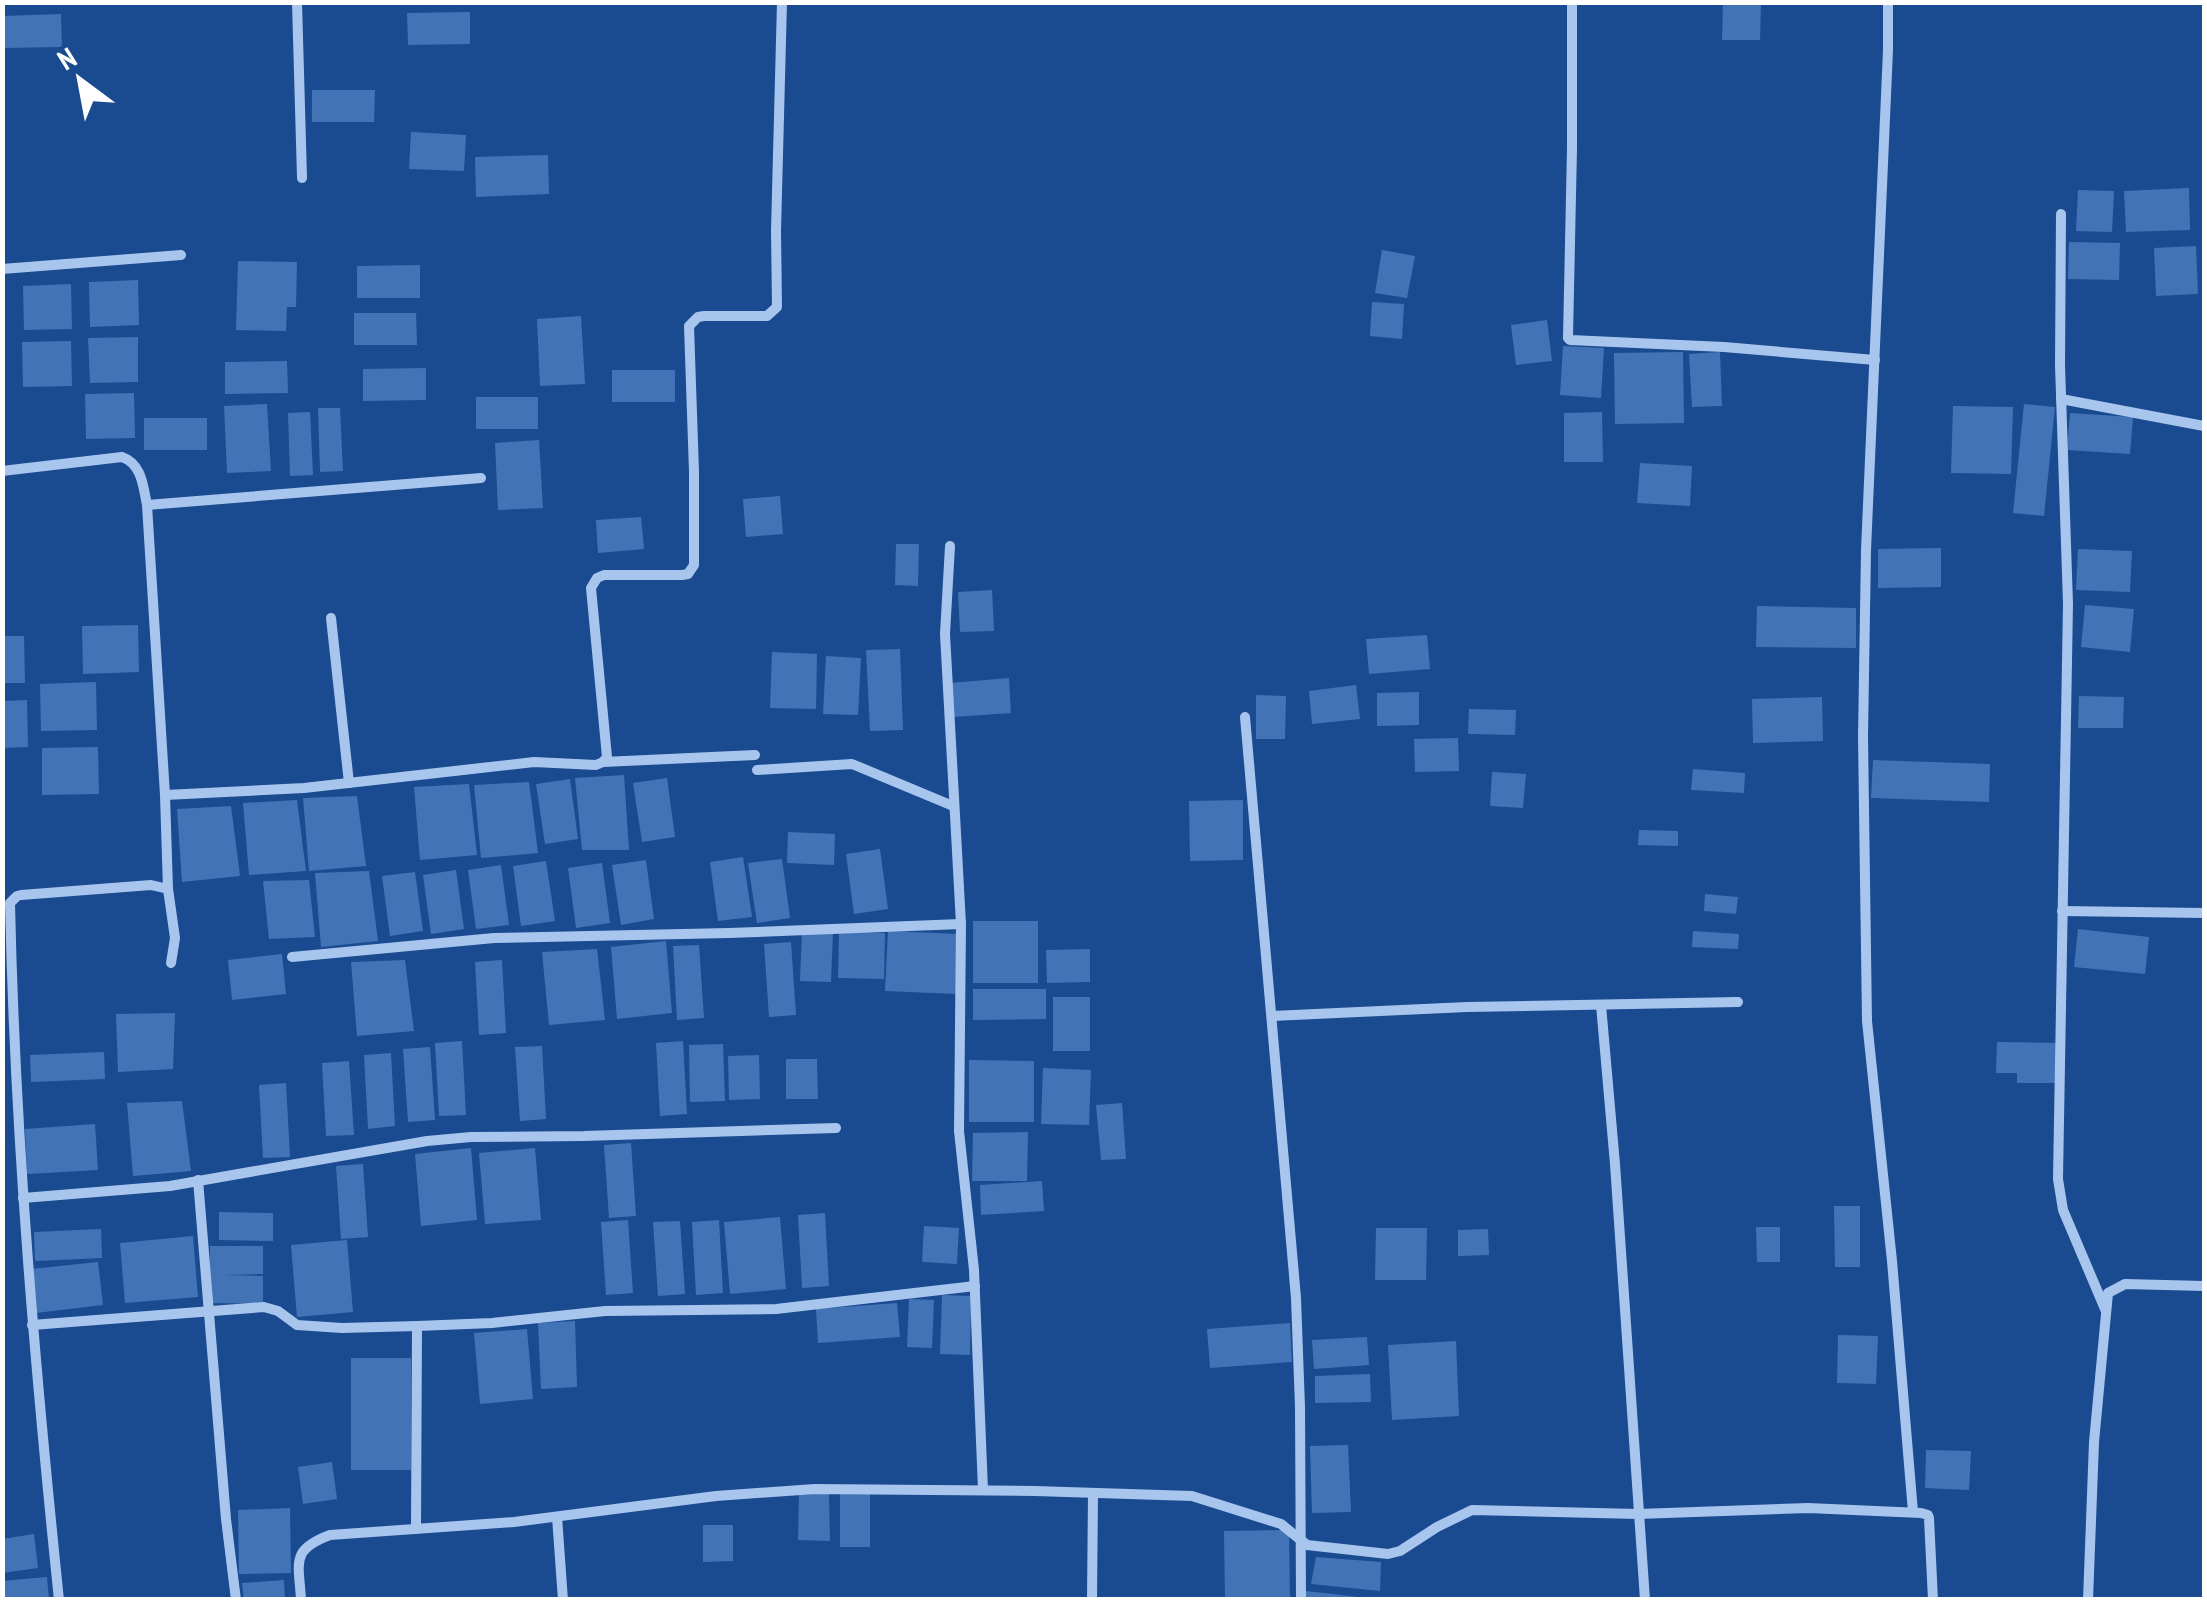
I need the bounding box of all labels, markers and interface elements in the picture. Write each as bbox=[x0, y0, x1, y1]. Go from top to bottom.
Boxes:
north arrow bbox=[30, 30, 130, 130]
text: N bbox=[50, 39, 83, 78]

